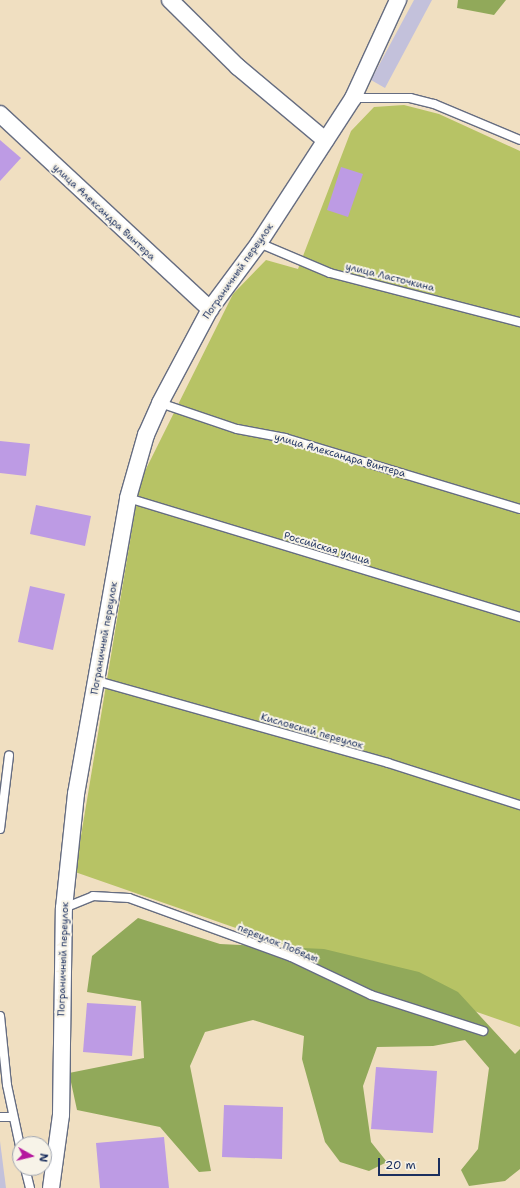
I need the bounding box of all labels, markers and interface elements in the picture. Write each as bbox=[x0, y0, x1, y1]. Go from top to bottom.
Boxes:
street label: улица Александра Винтера bbox=[50, 161, 158, 263]
street label: Пограничный переулок bbox=[200, 221, 276, 321]
street label: улица Ласточкина bbox=[344, 260, 436, 294]
street label: улица Александра Винтера bbox=[273, 431, 407, 479]
street label: Российская улица bbox=[283, 529, 371, 567]
street label: Пограничный переулок bbox=[88, 581, 120, 695]
street label: Кисловский переулок bbox=[259, 711, 365, 751]
street label: Пограничный переулок bbox=[55, 902, 71, 1016]
street label: переулок Победы bbox=[236, 921, 320, 965]
north arrow bbox=[12, 1136, 52, 1176]
scale bar bbox=[380, 1150, 442, 1176]
text: N bbox=[35, 1152, 51, 1163]
text: 20 m bbox=[385, 1157, 416, 1173]

